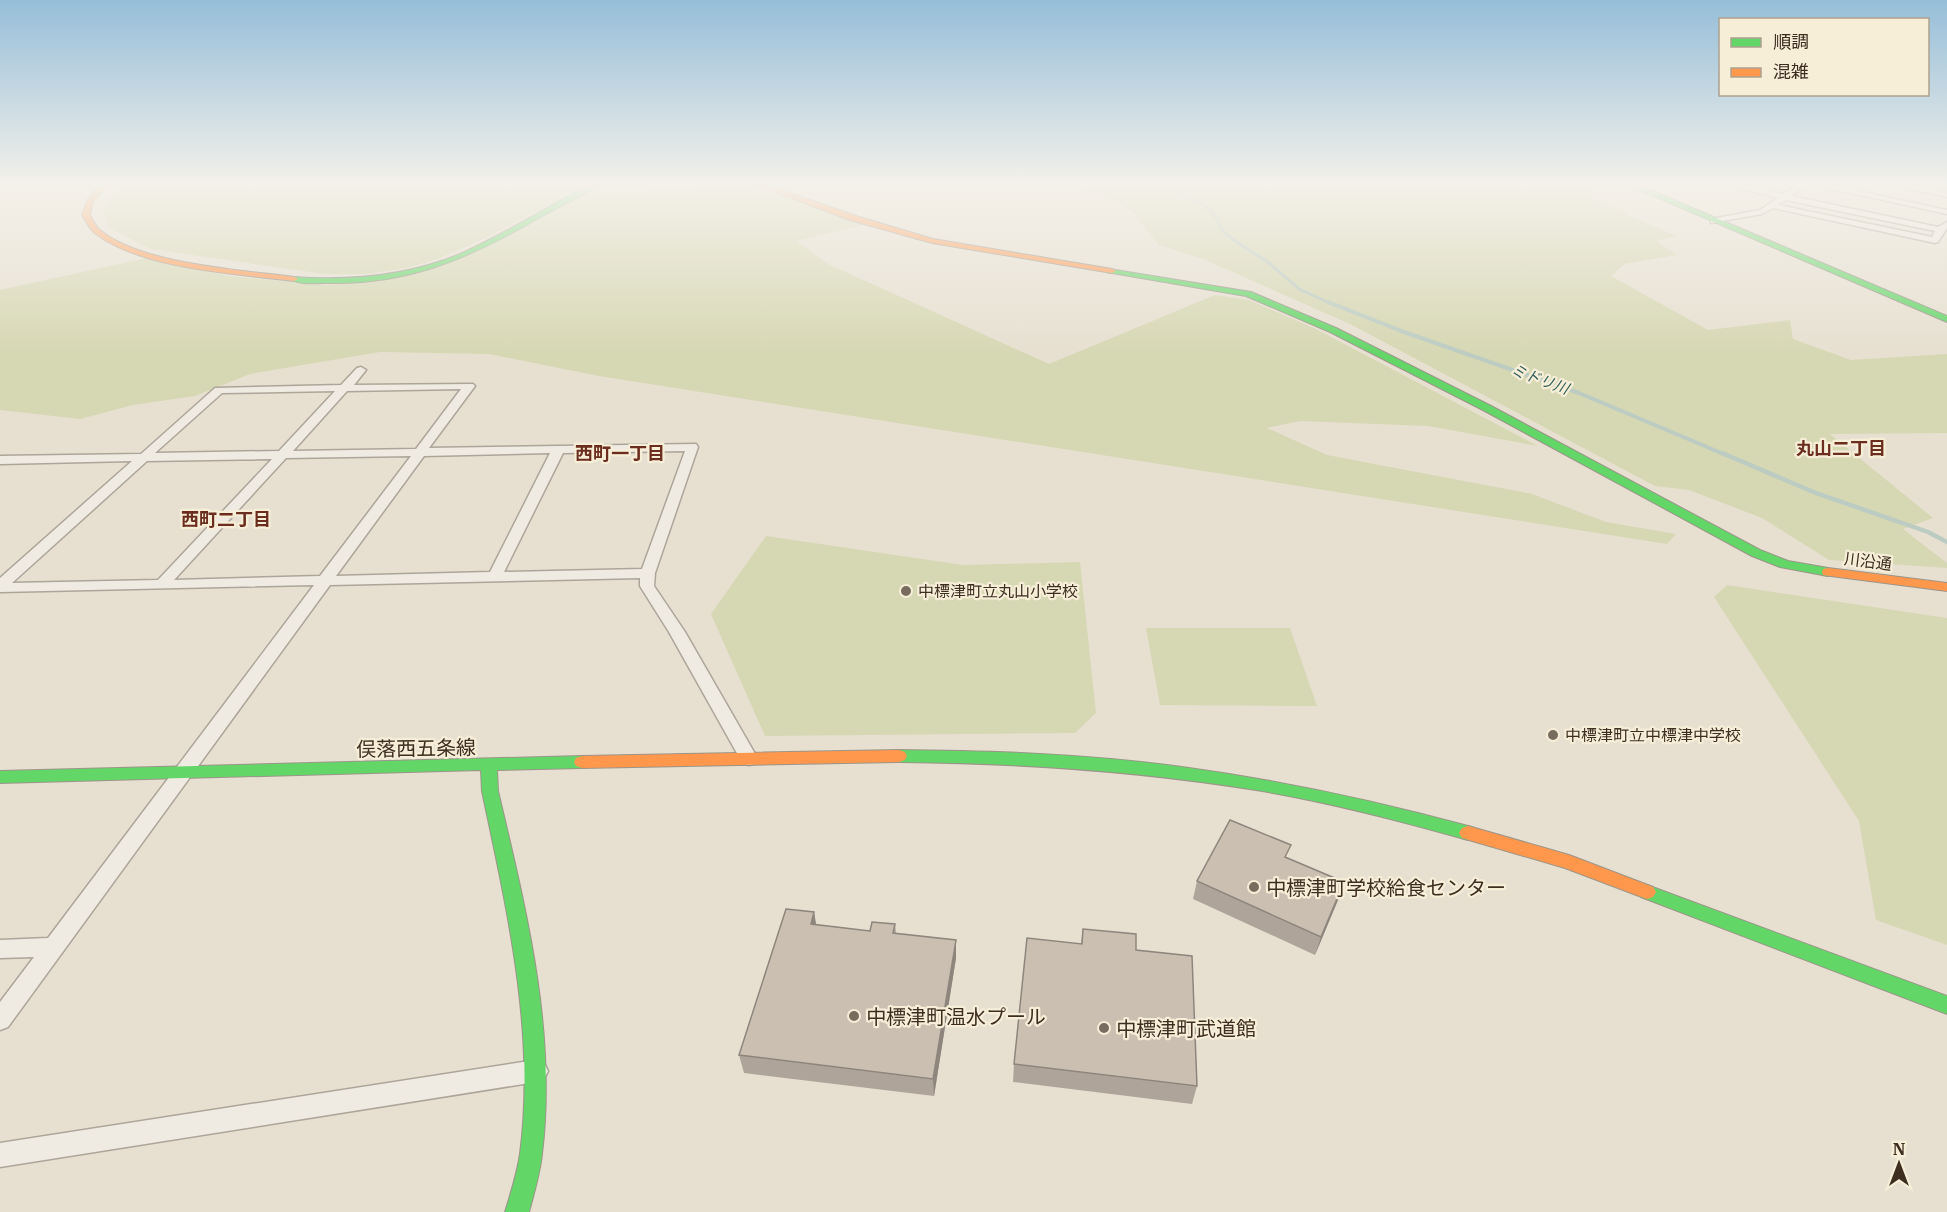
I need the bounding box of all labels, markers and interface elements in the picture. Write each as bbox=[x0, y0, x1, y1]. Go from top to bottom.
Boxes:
legend bbox=[1719, 18, 1929, 96]
text: 順調 bbox=[1773, 30, 1809, 53]
text: 混雑 bbox=[1773, 60, 1809, 83]
water label: ミドリ川 bbox=[1509, 360, 1573, 399]
district label: 丸山二丁目 bbox=[1796, 437, 1886, 460]
district label: 西町一丁目 bbox=[575, 442, 665, 465]
district label: 西町二丁目 bbox=[181, 508, 271, 531]
street label: 川沿通 bbox=[1843, 548, 1893, 574]
place label: 中標津町立丸山小学校 bbox=[918, 581, 1078, 601]
marker: 中標津町立丸山小学校 bbox=[899, 584, 913, 598]
place label: 中標津町立中標津中学校 bbox=[1565, 725, 1741, 745]
marker: 中標津町立中標津中学校 bbox=[1546, 728, 1560, 742]
street label: 俣落西五条線 bbox=[356, 733, 476, 763]
place label: 中標津町学校給食センター bbox=[1266, 874, 1506, 901]
marker: 中標津町学校給食センター bbox=[1247, 880, 1261, 894]
place label: 中標津町温水プール bbox=[866, 1003, 1046, 1030]
marker: 中標津町温水プール bbox=[847, 1009, 861, 1023]
place label: 中標津町武道館 bbox=[1116, 1015, 1256, 1042]
marker: 中標津町武道館 bbox=[1097, 1021, 1111, 1035]
north arrow bbox=[1869, 1134, 1929, 1194]
text: N bbox=[1893, 1139, 1905, 1159]

